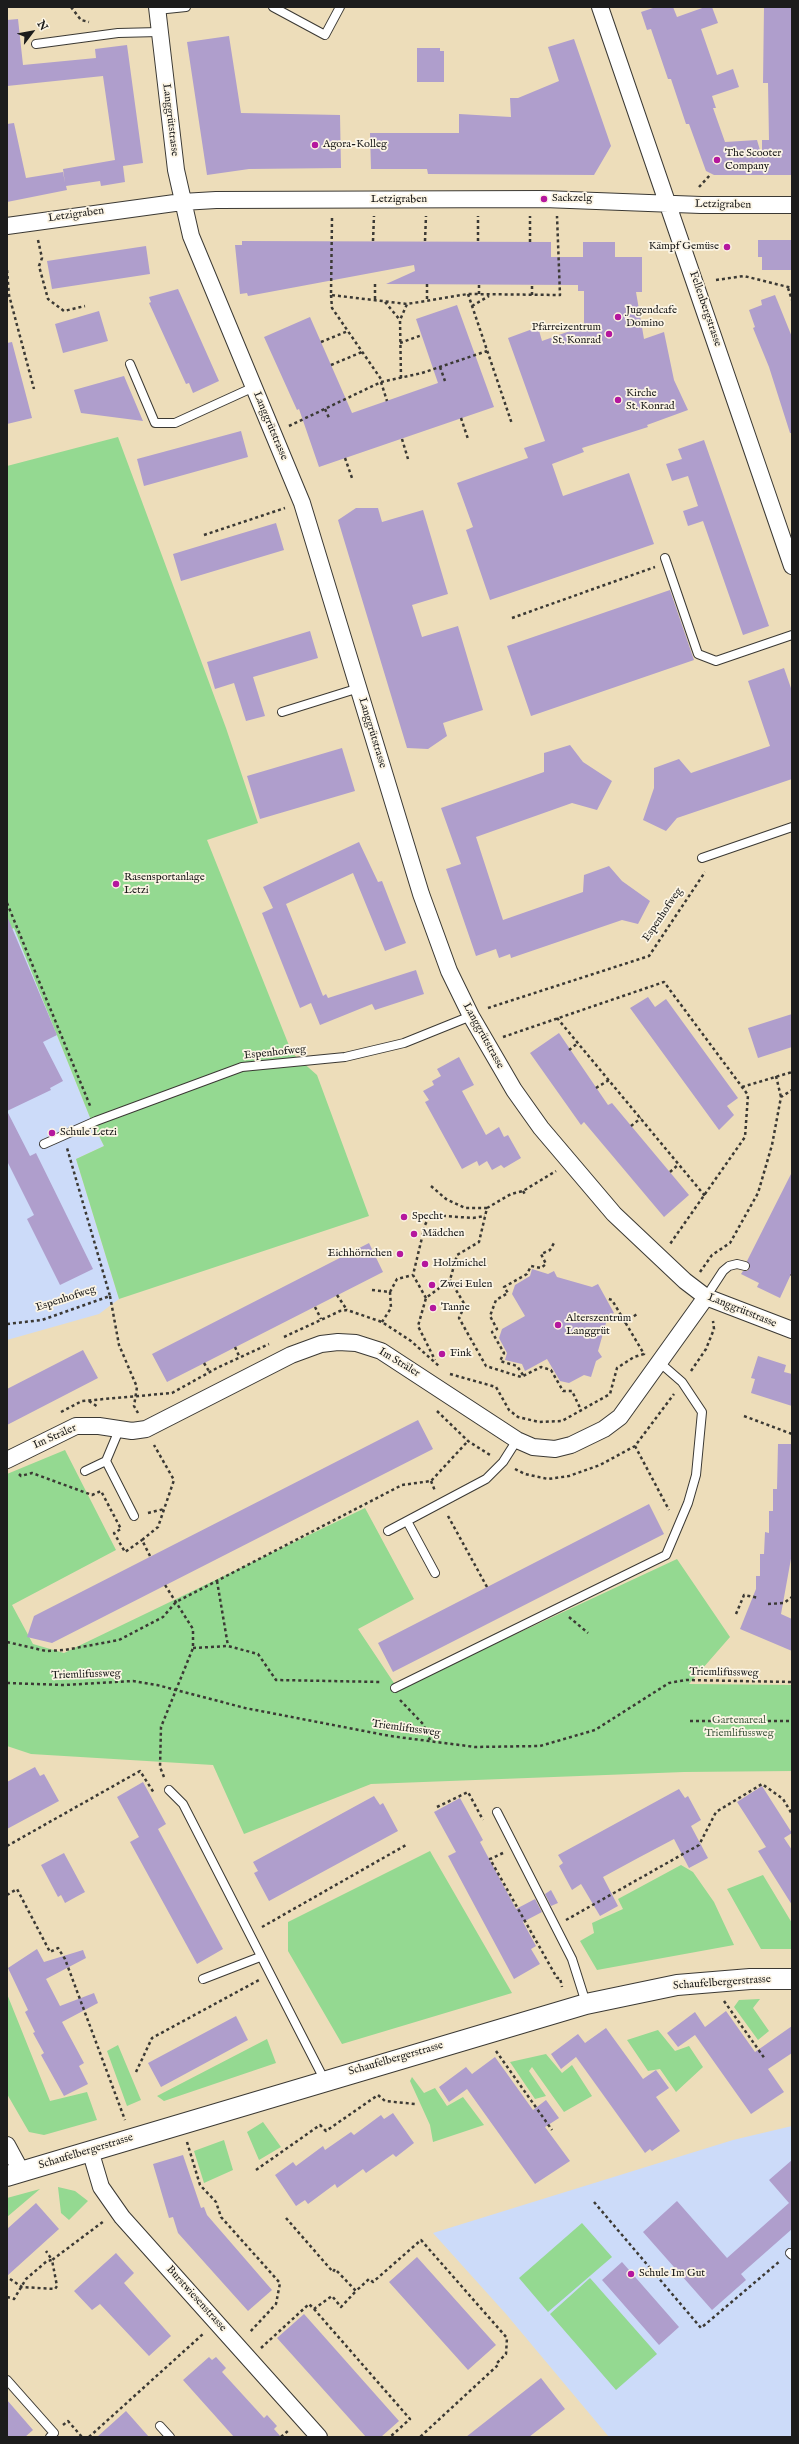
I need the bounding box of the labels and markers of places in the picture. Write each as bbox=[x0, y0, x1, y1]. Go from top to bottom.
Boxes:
place label: Agora-Kolleg bbox=[323, 138, 387, 152]
marker: Agora-Kolleg bbox=[310, 140, 320, 150]
place label: The Scooter Company bbox=[725, 147, 781, 173]
marker: The Scooter Company bbox=[712, 155, 722, 165]
place label: Sackzelg bbox=[552, 192, 592, 206]
marker: Sackzelg bbox=[539, 194, 549, 204]
place label: Kämpf Gemüse bbox=[649, 240, 719, 254]
marker: Kämpf Gemüse bbox=[722, 242, 732, 252]
place label: Jugendcafe Domino bbox=[626, 304, 677, 330]
marker: Jugendcafe Domino bbox=[613, 312, 623, 322]
place label: Pfarreizentrum St. Konrad bbox=[532, 321, 601, 347]
marker: Pfarreizentrum St. Konrad bbox=[604, 329, 614, 339]
place label: Kirche St. Konrad bbox=[626, 387, 674, 413]
marker: Kirche St. Konrad bbox=[613, 395, 623, 405]
place label: Rasensportanlage Letzi bbox=[124, 871, 205, 897]
marker: Rasensportanlage Letzi bbox=[111, 879, 121, 889]
place label: Schule Letzi bbox=[60, 1126, 117, 1140]
marker: Schule Letzi bbox=[47, 1128, 57, 1138]
place label: Specht bbox=[412, 1210, 443, 1224]
marker: Specht bbox=[399, 1212, 409, 1222]
place label: Mädchen bbox=[422, 1227, 464, 1241]
marker: Mädchen bbox=[409, 1229, 419, 1239]
place label: Eichhörnchen bbox=[328, 1247, 392, 1261]
marker: Eichhörnchen bbox=[395, 1249, 405, 1259]
place label: Holzmichel bbox=[433, 1257, 486, 1271]
marker: Holzmichel bbox=[420, 1259, 430, 1269]
place label: Zwei Eulen bbox=[440, 1278, 492, 1292]
marker: Zwei Eulen bbox=[427, 1280, 437, 1290]
place label: Tanne bbox=[441, 1301, 470, 1315]
marker: Tanne bbox=[428, 1303, 438, 1313]
place label: Alterszentrum Langgrüt bbox=[566, 1312, 631, 1338]
marker: Alterszentrum Langgrüt bbox=[553, 1320, 563, 1330]
place label: Fink bbox=[450, 1347, 472, 1361]
marker: Fink bbox=[437, 1349, 447, 1359]
place label: Schule Im Gut bbox=[639, 2267, 705, 2281]
marker: Schule Im Gut bbox=[626, 2269, 636, 2279]

